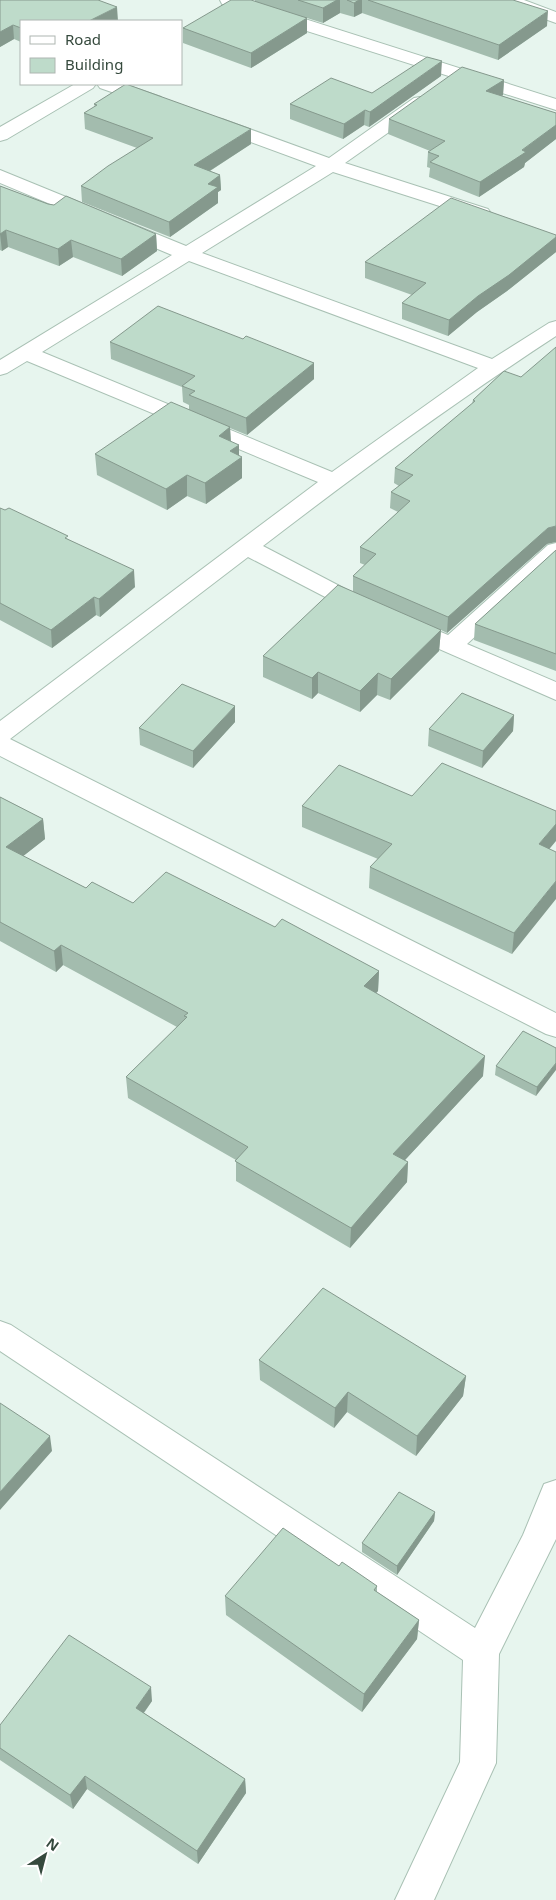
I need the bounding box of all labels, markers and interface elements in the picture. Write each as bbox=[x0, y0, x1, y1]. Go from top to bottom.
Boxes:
legend bbox=[20, 20, 182, 85]
text: Road bbox=[65, 29, 101, 49]
text: Building bbox=[65, 54, 123, 74]
north arrow bbox=[20, 1830, 70, 1880]
text: N bbox=[43, 1833, 63, 1855]

